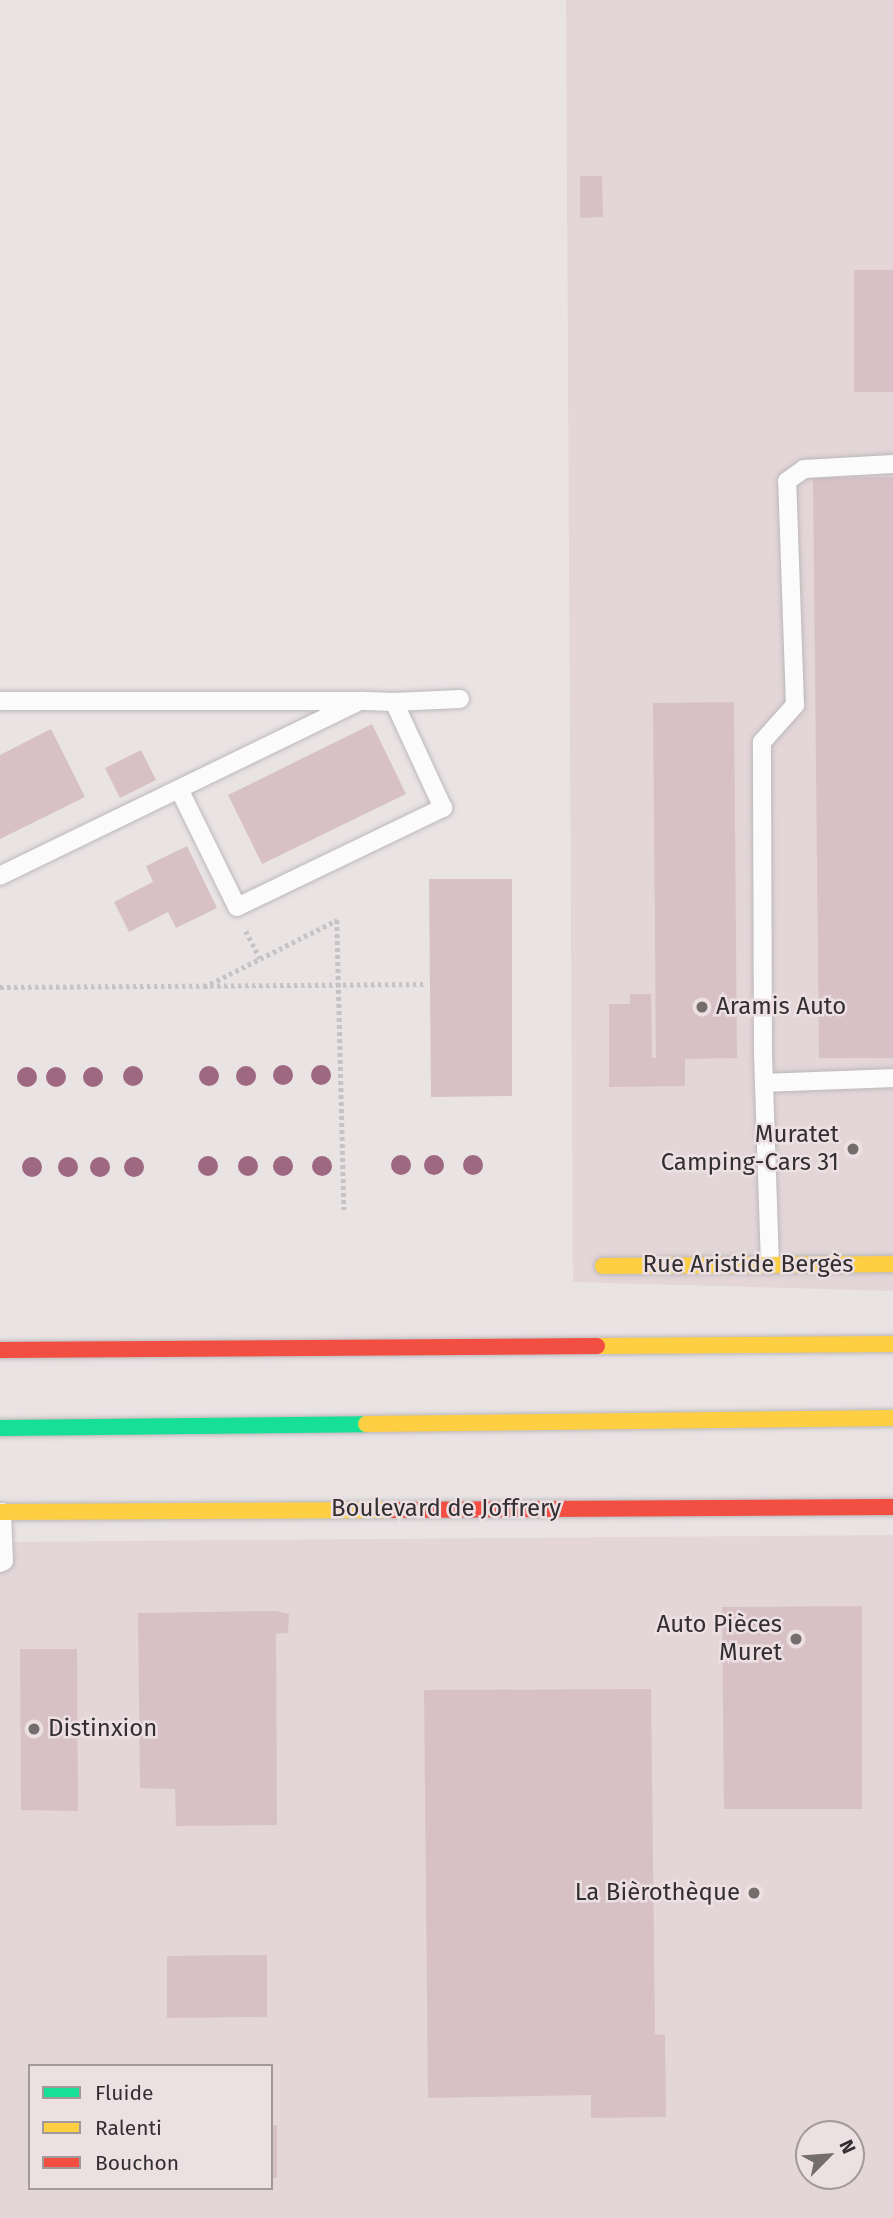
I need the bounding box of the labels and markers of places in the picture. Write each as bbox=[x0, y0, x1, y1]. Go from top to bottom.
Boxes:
place label: Aramis Auto bbox=[716, 993, 846, 1021]
marker: Aramis Auto bbox=[694, 999, 710, 1015]
place label: Muratet Camping-Cars 31 bbox=[661, 1121, 839, 1177]
marker: Muratet Camping-Cars 31 bbox=[845, 1141, 861, 1157]
place label: Auto Pièces Muret bbox=[657, 1611, 782, 1667]
marker: Auto Pièces Muret bbox=[788, 1631, 804, 1647]
place label: Distinxion bbox=[48, 1715, 157, 1743]
marker: Distinxion bbox=[26, 1721, 42, 1737]
place label: La Bièrothèque bbox=[575, 1879, 740, 1907]
marker: La Bièrothèque bbox=[746, 1885, 762, 1901]

